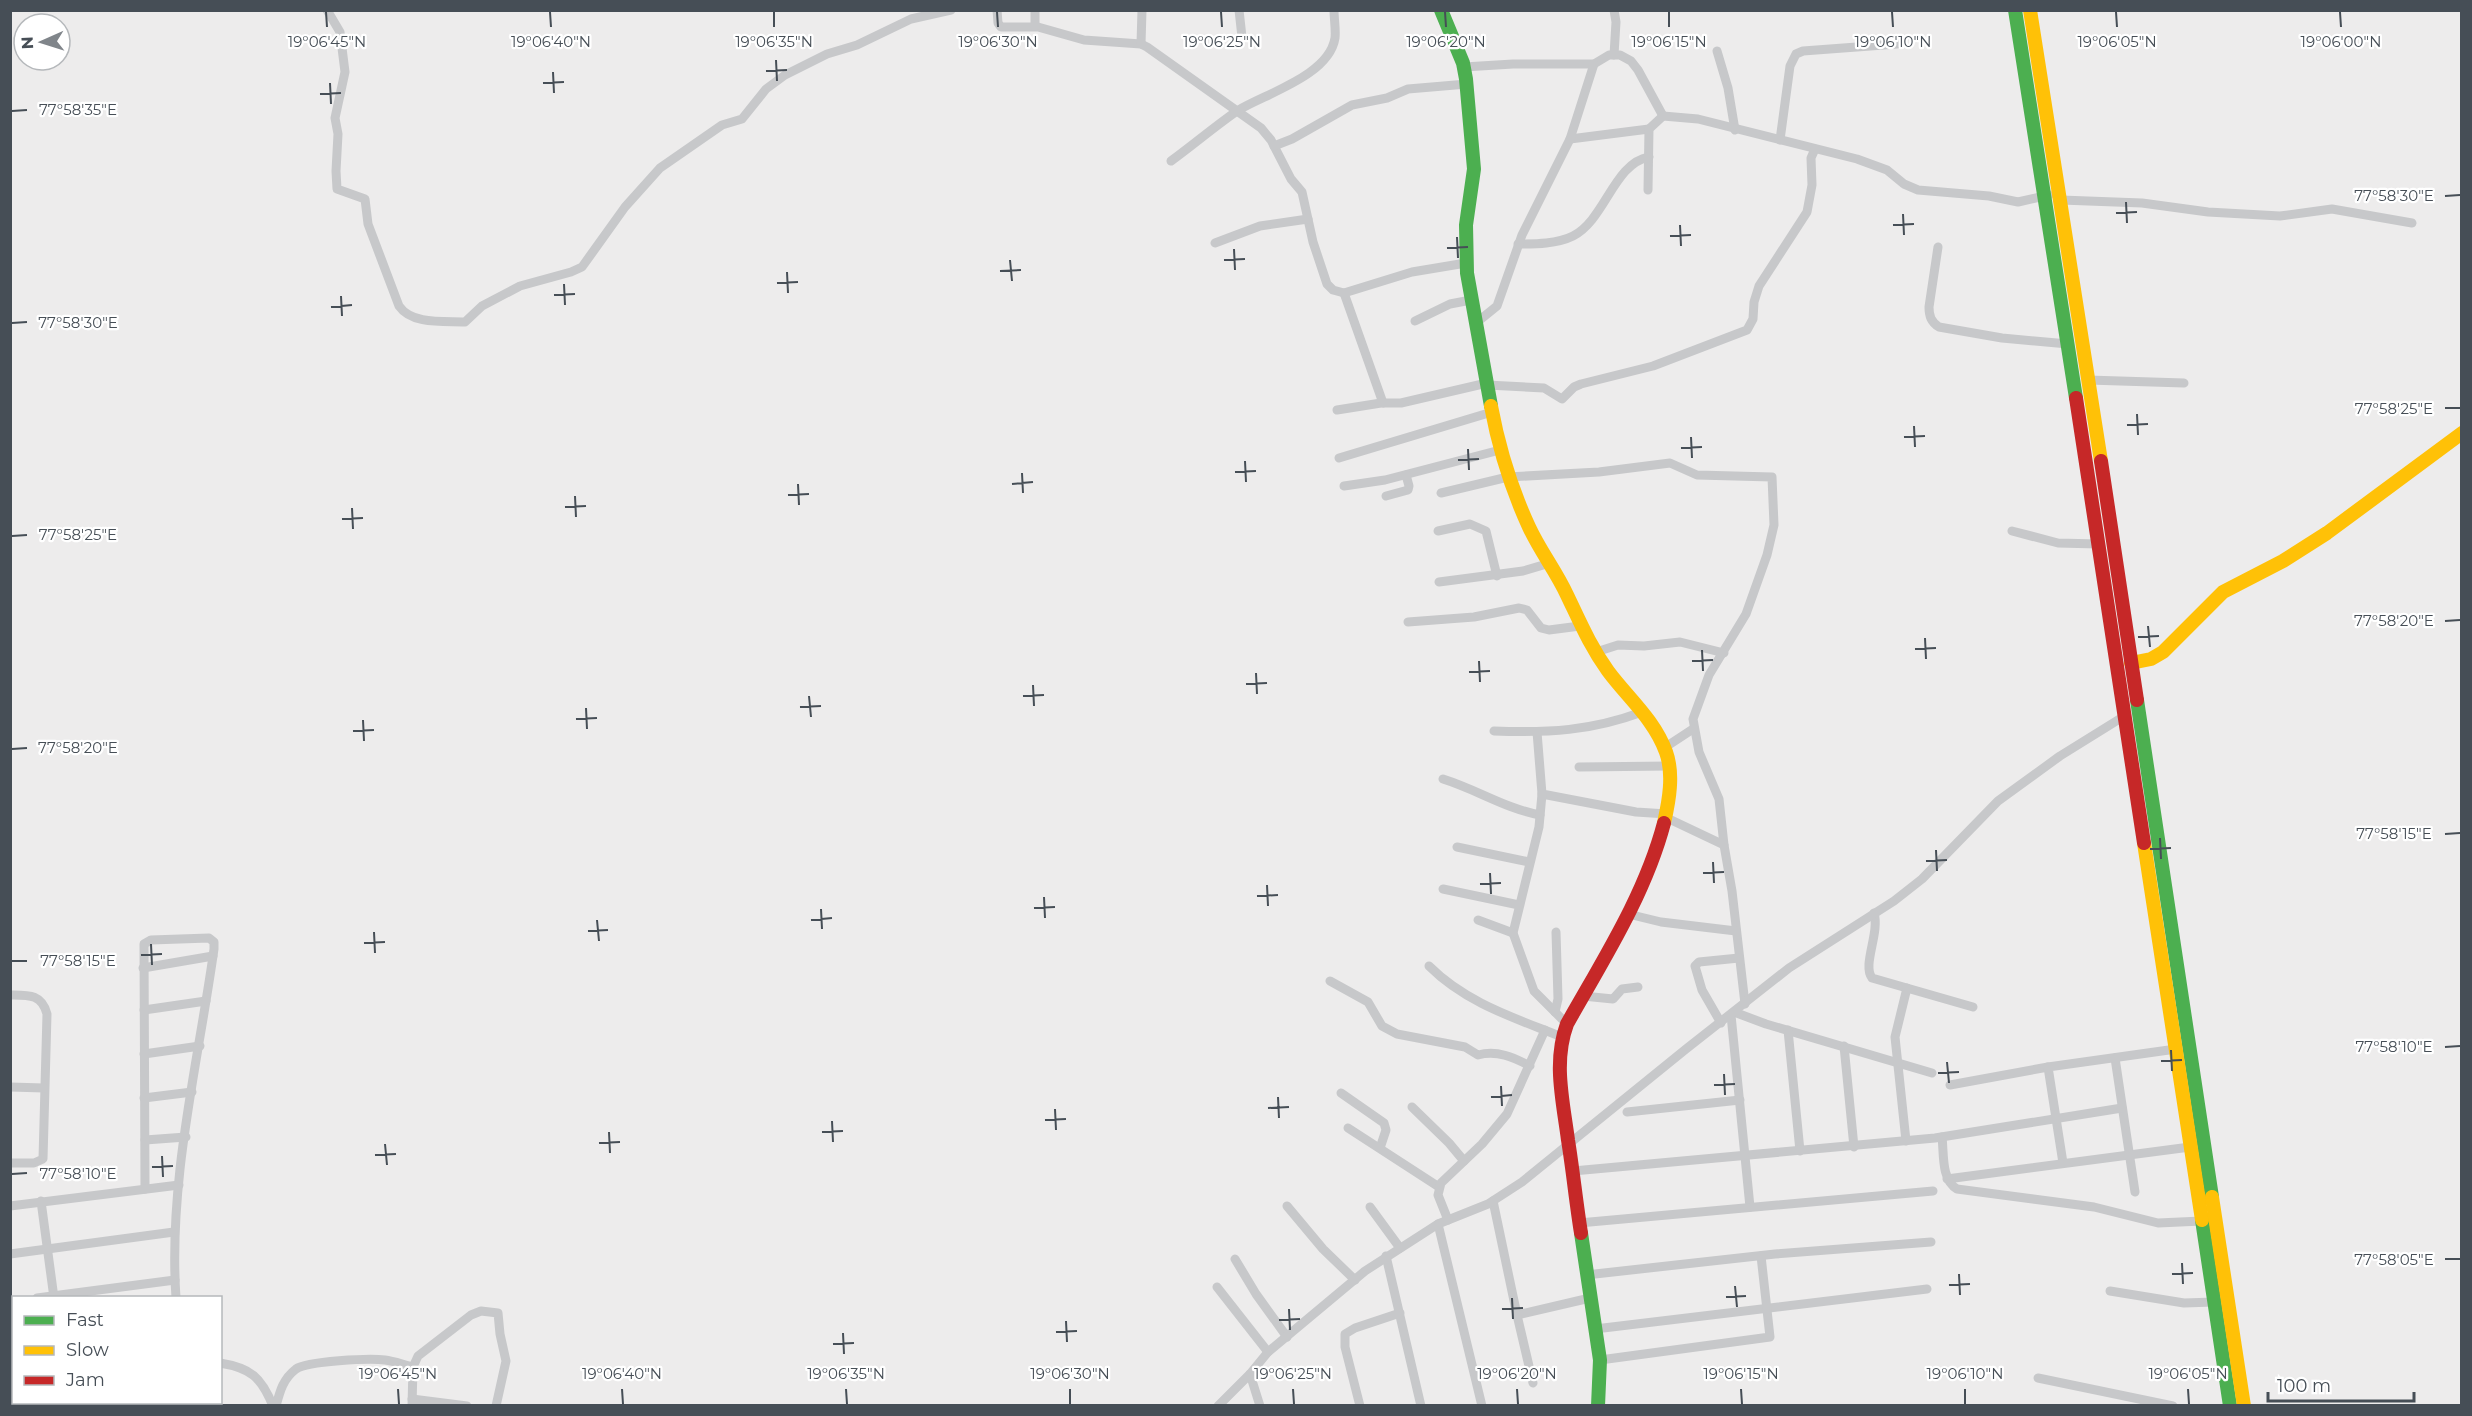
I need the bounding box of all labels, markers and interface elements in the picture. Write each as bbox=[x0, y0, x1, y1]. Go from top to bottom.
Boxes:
north arrow bbox=[12, 12, 72, 72]
text: 19°06'45"N bbox=[288, 32, 366, 51]
text: 19°06'40"N bbox=[511, 32, 591, 51]
text: 19°06'35"N bbox=[735, 32, 813, 51]
text: 19°06'30"N bbox=[958, 32, 1038, 51]
text: 19°06'25"N bbox=[1183, 32, 1261, 51]
text: 19°06'20"N bbox=[1406, 32, 1486, 51]
text: 19°06'15"N bbox=[1631, 32, 1707, 51]
text: 19°06'10"N bbox=[1855, 32, 1931, 51]
text: 19°06'05"N bbox=[2077, 32, 2157, 51]
text: 19°06'00"N bbox=[2301, 32, 2381, 51]
text: N bbox=[18, 36, 37, 50]
text: 77°58'35"E bbox=[39, 100, 117, 119]
text: 77°58'30"E bbox=[2354, 186, 2434, 205]
text: 77°58'30"E bbox=[38, 313, 118, 332]
text: 77°58'25"E bbox=[2355, 399, 2433, 418]
text: 77°58'25"E bbox=[39, 525, 117, 544]
text: 77°58'20"E bbox=[2354, 611, 2434, 630]
text: 77°58'20"E bbox=[38, 738, 118, 757]
text: 77°58'15"E bbox=[2356, 824, 2432, 843]
text: 77°58'15"E bbox=[40, 951, 116, 970]
text: 77°58'10"E bbox=[2355, 1037, 2433, 1056]
text: 77°58'10"E bbox=[39, 1164, 117, 1183]
text: 77°58'05"E bbox=[2354, 1250, 2434, 1269]
legend bbox=[12, 1296, 222, 1404]
text: Fast bbox=[66, 1309, 104, 1331]
text: Slow bbox=[66, 1339, 109, 1361]
text: 19°06'45"N bbox=[359, 1364, 437, 1383]
text: 19°06'40"N bbox=[582, 1364, 662, 1383]
text: 19°06'35"N bbox=[807, 1364, 885, 1383]
text: 19°06'30"N bbox=[1030, 1364, 1110, 1383]
text: 19°06'25"N bbox=[1254, 1364, 1332, 1383]
text: 19°06'20"N bbox=[1477, 1364, 1557, 1383]
text: 19°06'15"N bbox=[1703, 1364, 1779, 1383]
text: 19°06'10"N bbox=[1927, 1364, 2003, 1383]
text: 19°06'05"N bbox=[2148, 1364, 2228, 1383]
scale bar bbox=[2268, 1365, 2414, 1403]
text: Jam bbox=[65, 1369, 105, 1391]
text: 100 m bbox=[2277, 1375, 2331, 1397]

